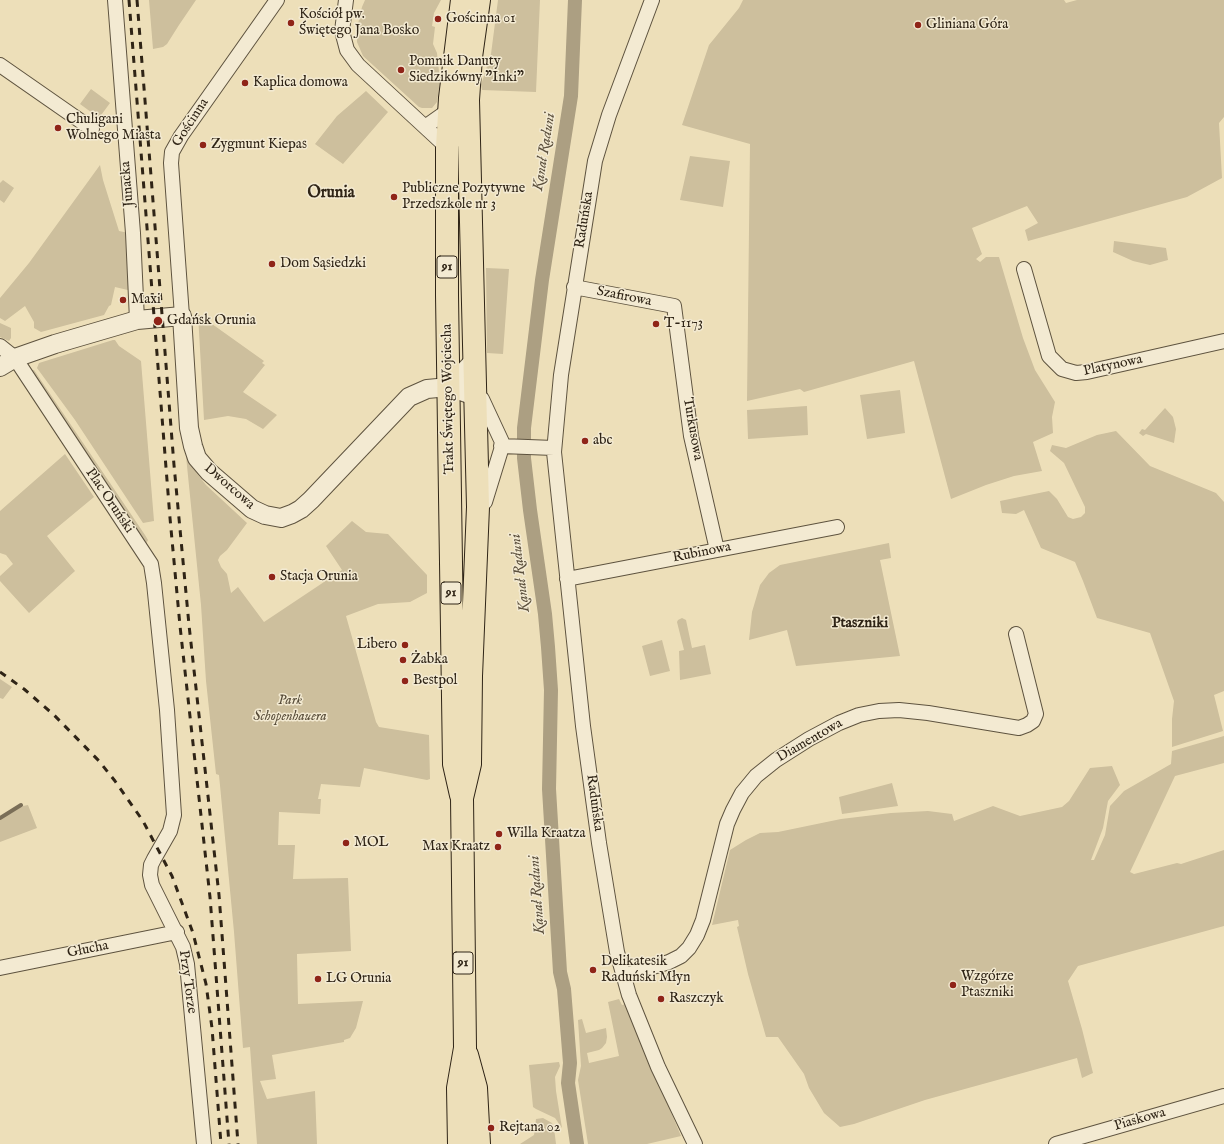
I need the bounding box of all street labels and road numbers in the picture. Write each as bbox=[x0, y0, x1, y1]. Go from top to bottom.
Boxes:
street label: Gościnna bbox=[169, 96, 213, 150]
street label: Junacka bbox=[118, 161, 138, 207]
street label: Raduńska bbox=[572, 190, 598, 250]
road number: 91 bbox=[437, 256, 457, 278]
street label: Szafirowa bbox=[595, 283, 653, 311]
street label: Trakt Świętego Wojciecha bbox=[439, 324, 459, 474]
street label: Platynowa bbox=[1082, 352, 1144, 380]
street label: Turkusowa bbox=[678, 396, 706, 462]
street label: Dworcowa bbox=[200, 460, 258, 514]
street label: Plac Oruński bbox=[81, 465, 137, 537]
street label: Rubinowa bbox=[671, 539, 733, 567]
road number: 91 bbox=[441, 582, 461, 604]
street label: Diamentowa bbox=[774, 715, 846, 767]
street label: Raduńska bbox=[582, 773, 606, 833]
street label: Głucha bbox=[66, 938, 110, 962]
street label: Przy Torze bbox=[174, 949, 200, 1015]
road number: 91 bbox=[453, 952, 473, 974]
street label: Piaskowa bbox=[1112, 1105, 1168, 1135]

